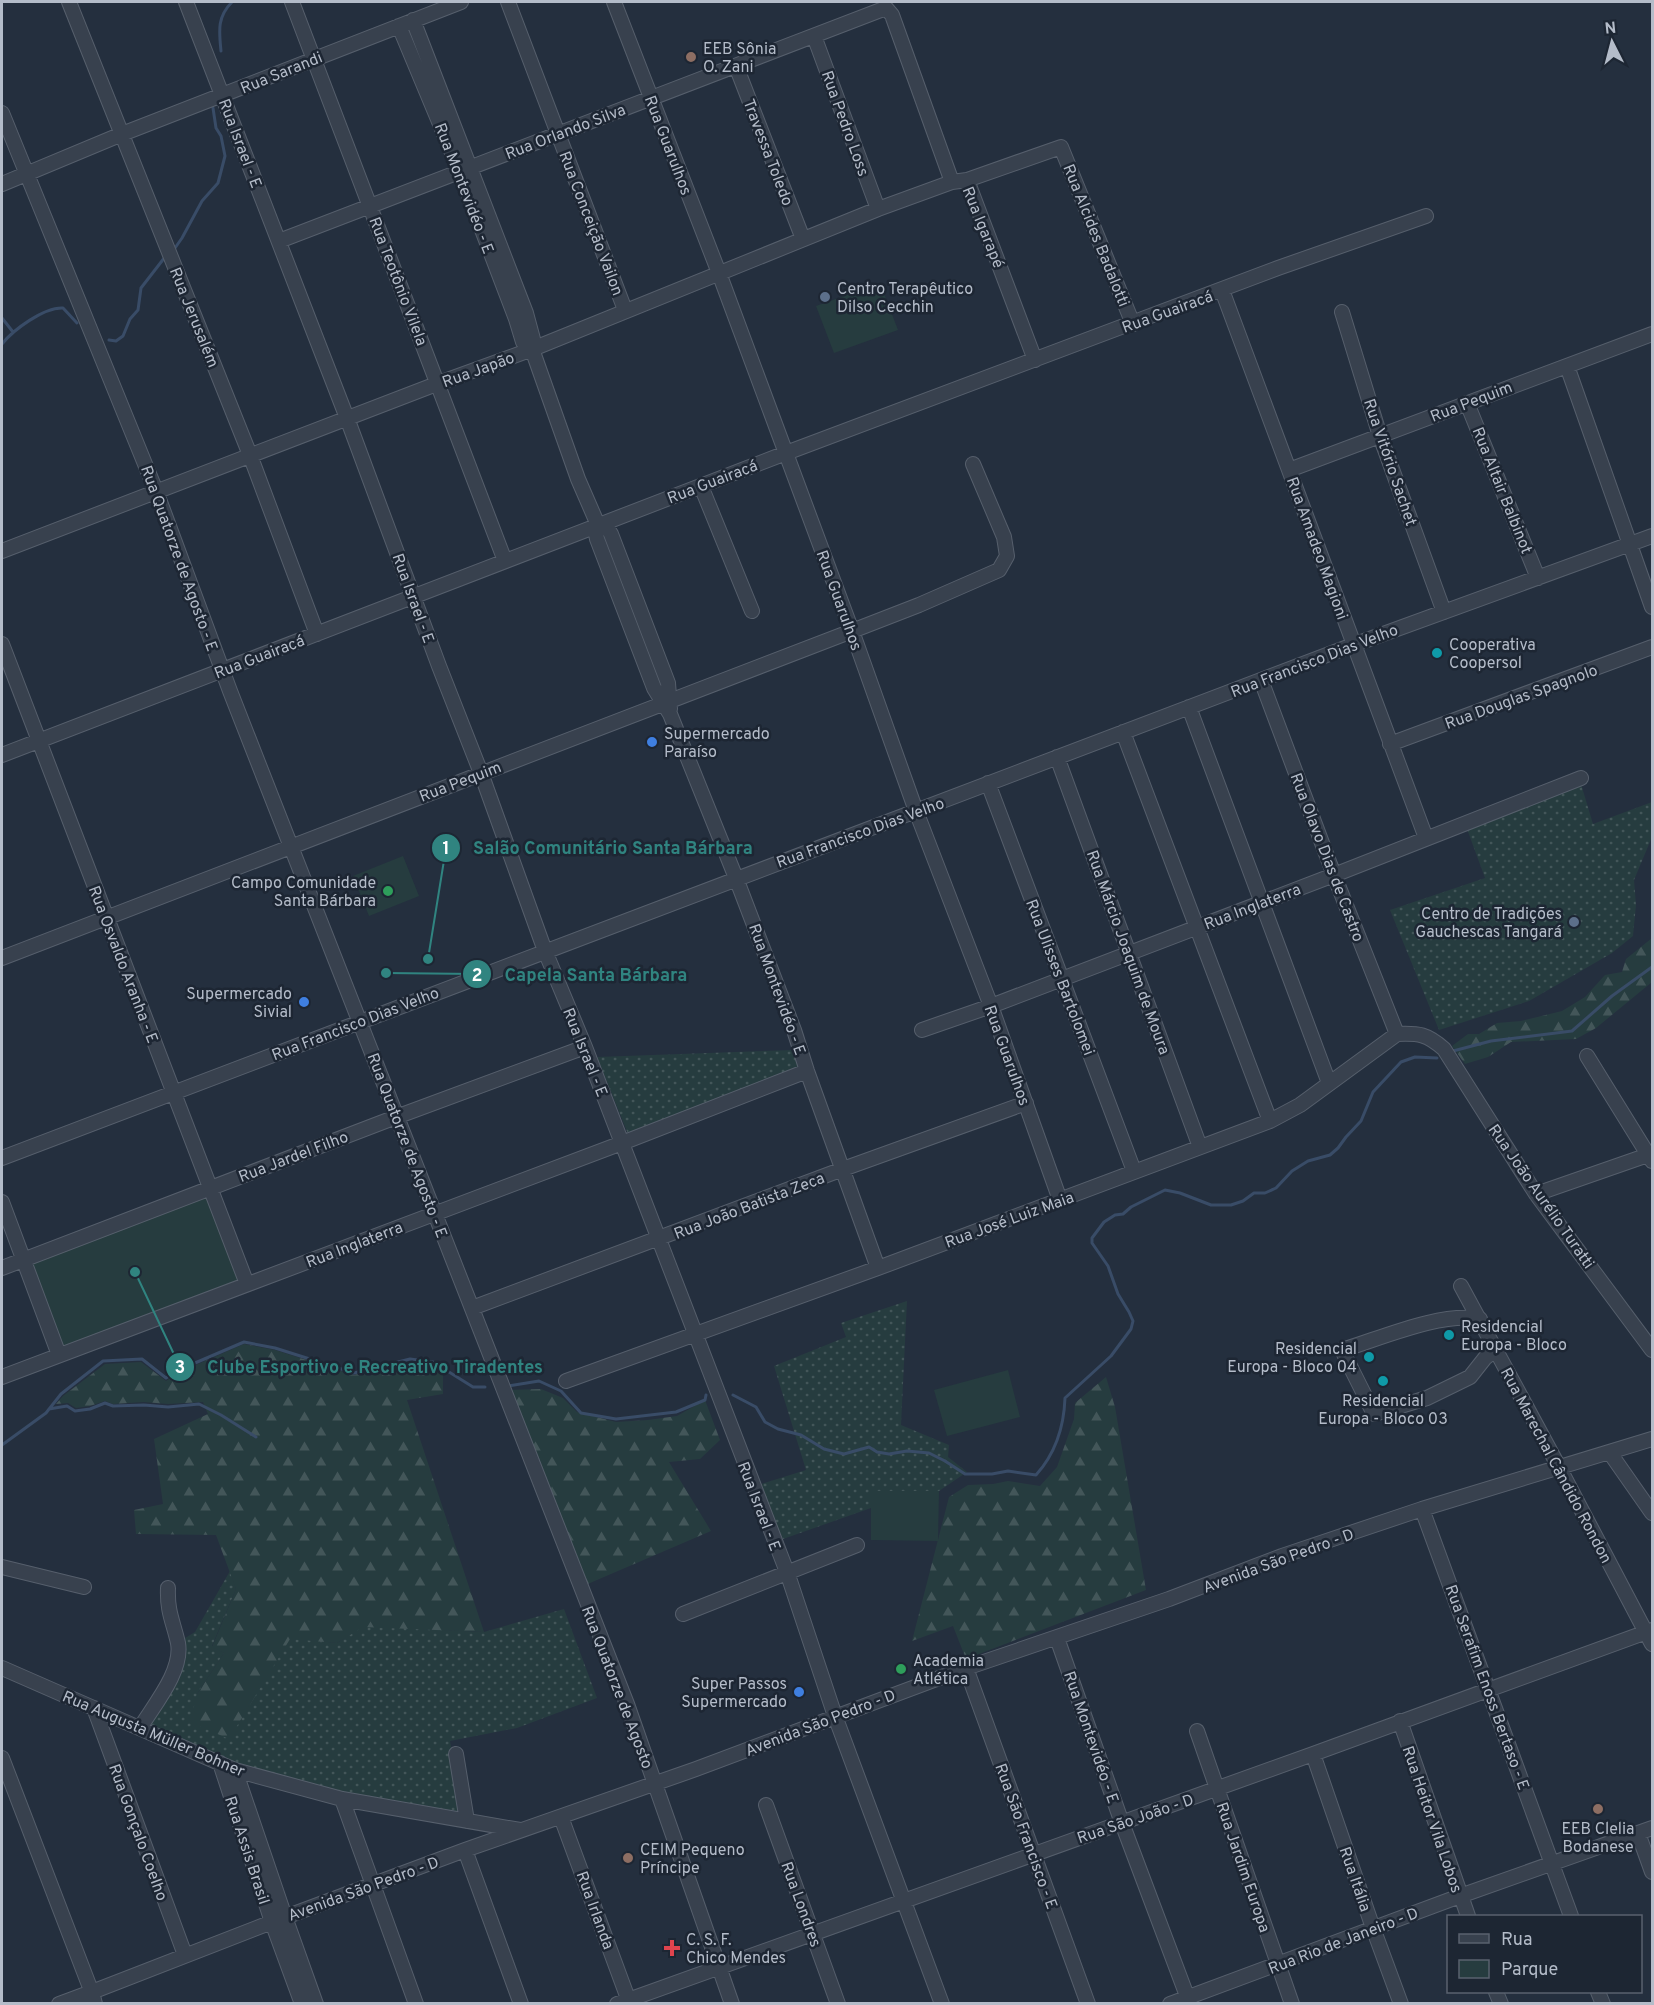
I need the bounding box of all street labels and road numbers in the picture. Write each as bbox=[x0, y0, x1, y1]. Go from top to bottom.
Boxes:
street label: Rua Sarandi bbox=[238, 48, 326, 99]
street label: Rua Pedro Loss bbox=[816, 68, 872, 179]
street label: Rua Guarulhos bbox=[639, 93, 695, 198]
street label: Rua Israel - E bbox=[213, 96, 265, 191]
street label: Travessa Toledo bbox=[738, 96, 797, 209]
street label: Rua Orlando Silva bbox=[503, 101, 629, 165]
street label: Rua Montevidéo - E bbox=[429, 120, 497, 257]
street label: Rua Conceição Vailon bbox=[553, 149, 627, 299]
street label: Rua Alcides Badalotti bbox=[1057, 161, 1133, 310]
street label: Rua Igarapé bbox=[957, 184, 1008, 272]
street label: Rua Teotônio Vilela bbox=[363, 214, 431, 349]
street label: Rua Jerusalém bbox=[164, 265, 222, 371]
street label: Rua Guairacá bbox=[1119, 287, 1216, 339]
street label: Rua Japão bbox=[440, 349, 518, 393]
street label: Rua Pequim bbox=[1428, 378, 1516, 428]
street label: Rua Vitório Sachet bbox=[1358, 396, 1420, 529]
street label: Rua Altair Balbinot bbox=[1467, 424, 1536, 557]
street label: Rua Guairacá bbox=[665, 456, 761, 509]
street label: Rua Quatorze de Agosto - E bbox=[135, 463, 221, 654]
street label: Rua Amadeo Magioni bbox=[1281, 474, 1351, 623]
street label: Rua Guarulhos bbox=[811, 548, 866, 654]
street label: Rua Israel - E bbox=[387, 551, 438, 646]
street label: Rua Francisco Dias Velho bbox=[1228, 621, 1401, 703]
street label: Rua Guairacá bbox=[212, 631, 308, 684]
street label: Rua Douglas Spagnolo bbox=[1443, 661, 1601, 735]
street label: Rua Pequim bbox=[417, 758, 505, 808]
street label: Rua Olavo Dias de Castro bbox=[1285, 771, 1368, 945]
street label: Rua Francisco Dias Velho bbox=[774, 794, 948, 874]
street label: Rua Márcio Joaquim de Moura bbox=[1081, 848, 1173, 1058]
street label: Rua Inglaterra bbox=[1202, 880, 1304, 935]
street label: Rua Osvaldo Aranha - E bbox=[83, 883, 161, 1046]
street label: Rua Ulisses Bartolomei bbox=[1020, 897, 1098, 1059]
street label: Rua Montevidéo - E bbox=[743, 921, 809, 1058]
street label: Rua Francisco Dias Velho bbox=[269, 984, 442, 1066]
street label: Rua Guarulhos bbox=[979, 1003, 1034, 1109]
street label: Rua Israel - E bbox=[557, 1005, 611, 1100]
street label: Rua Quatorze de Agosto - E bbox=[362, 1050, 451, 1241]
street label: Rua João Aurélio Turatti bbox=[1483, 1121, 1598, 1273]
street label: Rua Jardel Filho bbox=[236, 1128, 351, 1188]
street label: Rua João Batista Zeca bbox=[672, 1169, 828, 1245]
street label: Rua José Luiz Maia bbox=[942, 1188, 1077, 1254]
street label: Rua Inglaterra bbox=[304, 1218, 406, 1273]
street label: Rua Marechal Cândido Rondon bbox=[1495, 1365, 1615, 1567]
street label: Rua Israel - E bbox=[732, 1459, 784, 1554]
street label: Avenida São Pedro - D bbox=[1200, 1525, 1357, 1599]
street label: Rua Serafim Enoss Bertaso - E bbox=[1440, 1582, 1533, 1793]
street label: Rua Quatorze de Agosto bbox=[576, 1603, 656, 1772]
street label: Rua Montevidéo - E bbox=[1058, 1669, 1122, 1806]
street label: Avenida São Pedro - D bbox=[743, 1686, 899, 1762]
street label: Rua Augusta Müller Bohner bbox=[59, 1687, 247, 1782]
street label: Rua Heitor Vila Lobos bbox=[1397, 1744, 1466, 1896]
street label: Rua Gonçalo Coelho bbox=[103, 1761, 171, 1904]
street label: Rua São Francisco - E bbox=[989, 1761, 1061, 1912]
street label: Rua São João - D bbox=[1075, 1791, 1197, 1849]
street label: Rua Assis Brasil bbox=[219, 1794, 273, 1907]
street label: Rua Jardim Europa bbox=[1210, 1800, 1274, 1935]
street label: Rua Itália bbox=[1334, 1845, 1375, 1915]
street label: Avenida São Pedro - D bbox=[285, 1853, 442, 1927]
street label: Rua Londres bbox=[775, 1859, 825, 1950]
street label: Rua Irlanda bbox=[571, 1869, 618, 1953]
street label: Rua Rio de Janeiro - D bbox=[1266, 1904, 1422, 1980]

